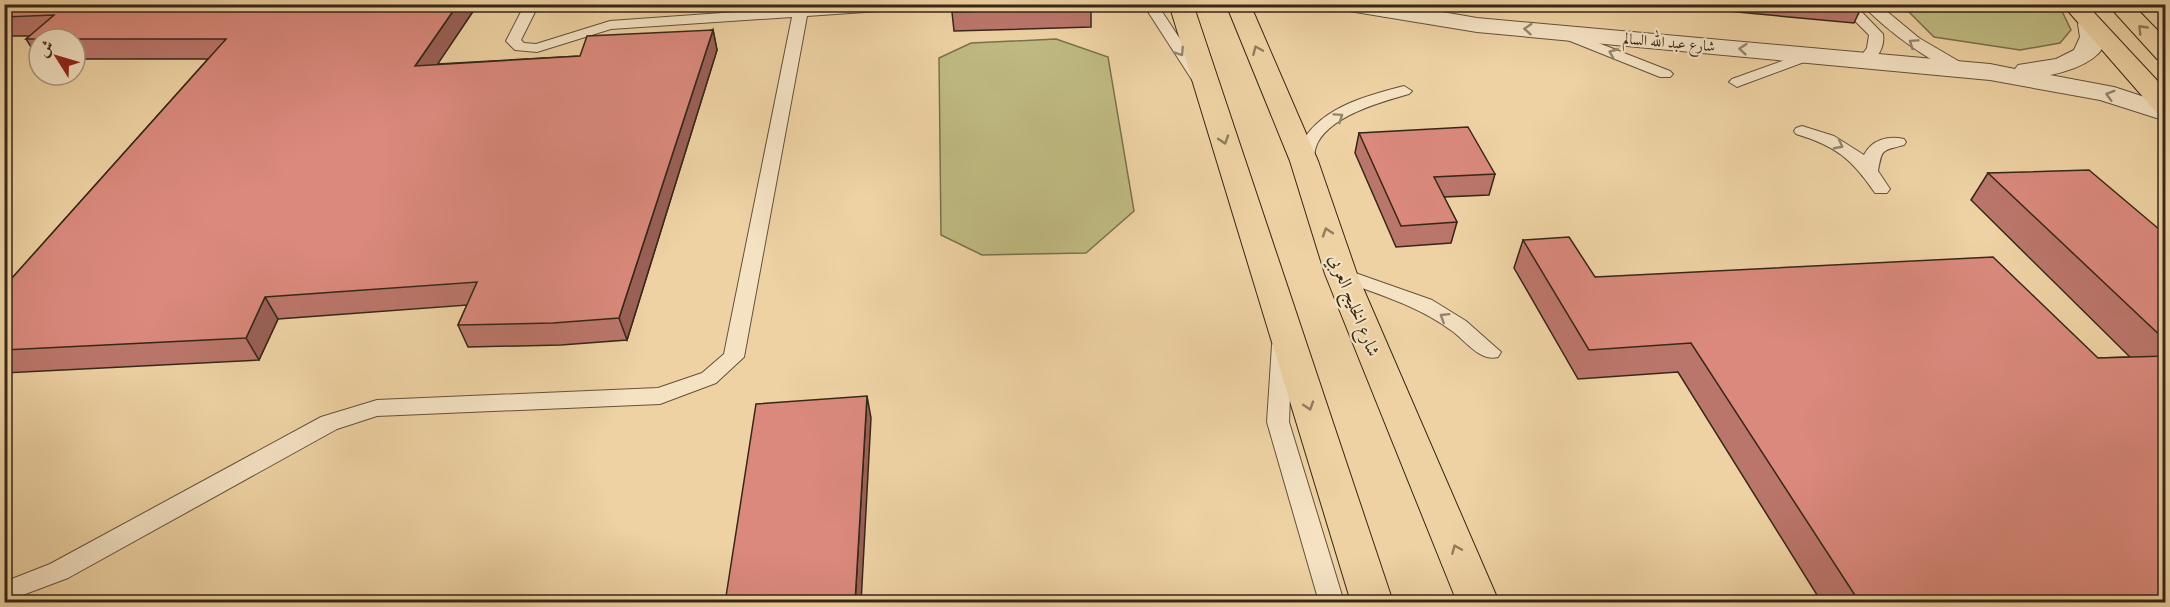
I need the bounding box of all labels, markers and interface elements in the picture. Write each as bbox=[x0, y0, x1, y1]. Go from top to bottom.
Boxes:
one-way arrow bbox=[1524, 23, 1533, 36]
one-way arrow bbox=[2138, 26, 2149, 37]
north arrow bbox=[27, 27, 87, 87]
street label: شارع عبد الله السالم bbox=[1622, 27, 1716, 59]
text: ش bbox=[31, 34, 59, 62]
one-way arrow bbox=[1909, 38, 1919, 50]
one-way arrow bbox=[1739, 43, 1748, 56]
one-way arrow bbox=[1173, 45, 1184, 56]
one-way arrow bbox=[1252, 45, 1264, 56]
one-way arrow bbox=[1608, 48, 1619, 60]
one-way arrow bbox=[2105, 90, 2116, 102]
one-way arrow bbox=[1333, 114, 1344, 125]
one-way arrow bbox=[1217, 134, 1230, 145]
one-way arrow bbox=[1833, 138, 1844, 149]
one-way arrow bbox=[1322, 227, 1335, 238]
street label: شارع الخليج العربي bbox=[1319, 250, 1388, 361]
one-way arrow bbox=[1440, 313, 1450, 325]
one-way arrow bbox=[1302, 400, 1314, 411]
one-way arrow bbox=[1451, 544, 1463, 555]

